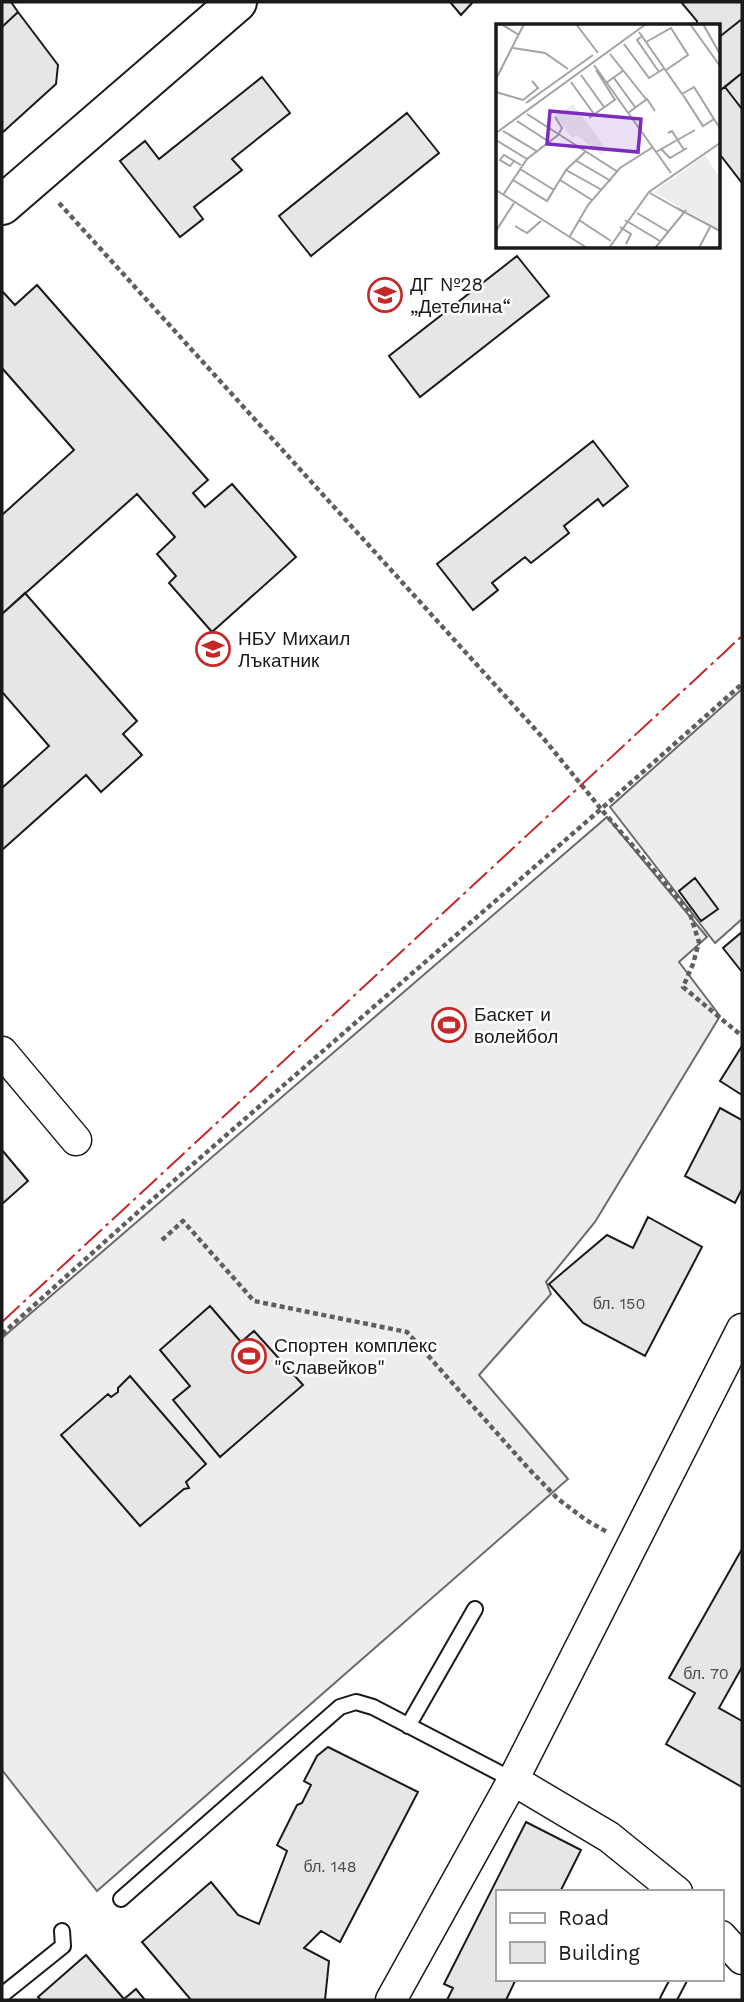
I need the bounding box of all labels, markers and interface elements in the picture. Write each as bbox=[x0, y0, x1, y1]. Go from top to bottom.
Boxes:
inset map bbox=[496, 24, 720, 248]
place label: ДГ №28 „Детелина“ bbox=[410, 273, 511, 318]
school or university icon: ДГ №28 „Детелина“ bbox=[366, 276, 404, 314]
place label: НБУ Михаил Лъкатник bbox=[238, 627, 350, 672]
school or university icon: НБУ Михаил Лъкатник bbox=[194, 630, 232, 668]
place label: Баскет и волейбол bbox=[474, 1003, 558, 1048]
sports icon: Баскет и волейбол bbox=[430, 1006, 468, 1044]
house number: бл. 150 bbox=[593, 1294, 645, 1313]
place label: Спортен комплекс "Славейков" bbox=[274, 1334, 437, 1379]
sports icon: Спортен комплекс "Славейков" bbox=[230, 1337, 268, 1375]
house number: бл. 70 bbox=[683, 1664, 729, 1683]
house number: бл. 148 bbox=[303, 1857, 357, 1876]
legend bbox=[496, 1890, 723, 1981]
text: Road bbox=[558, 1905, 609, 1930]
text: Building bbox=[558, 1940, 640, 1965]

